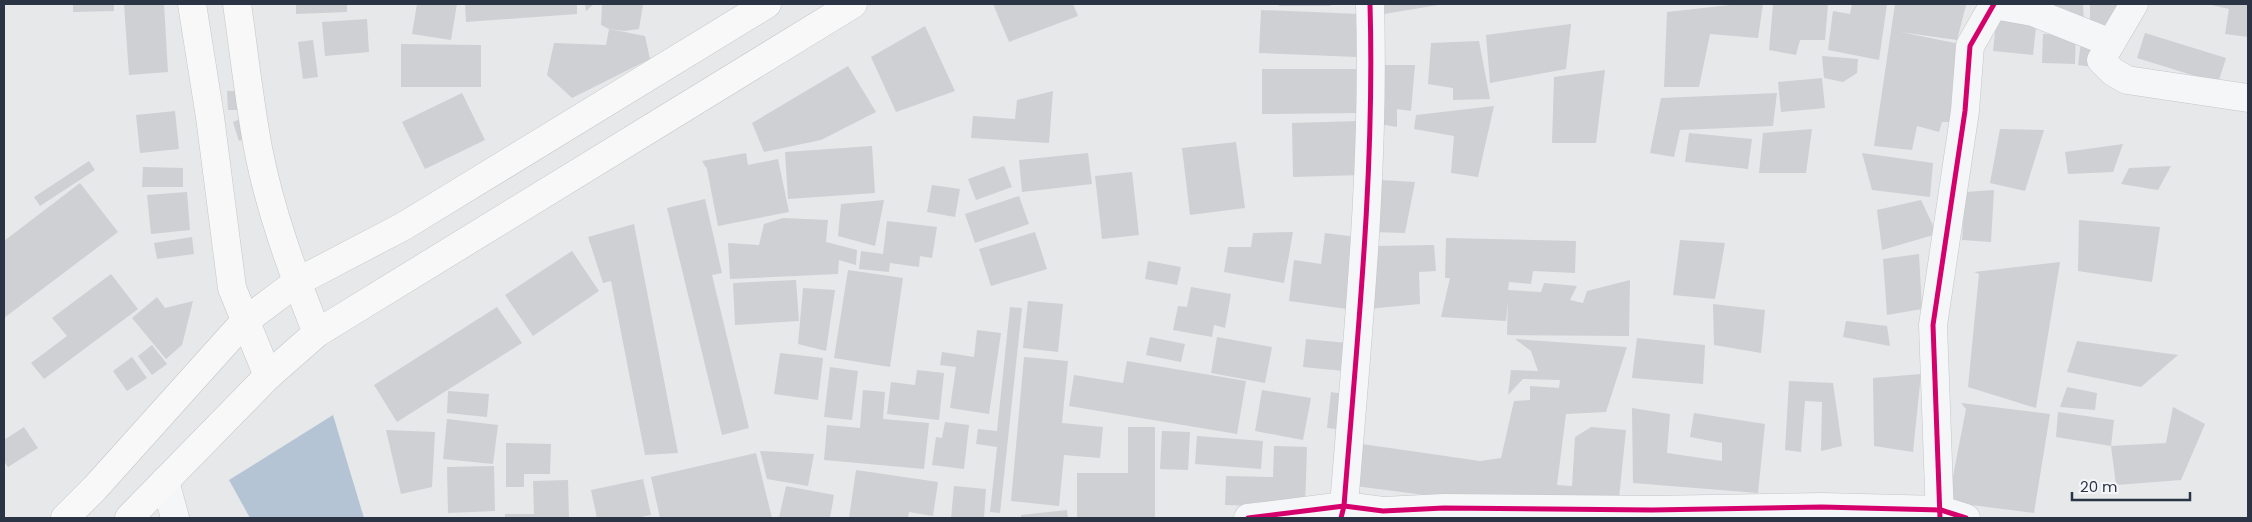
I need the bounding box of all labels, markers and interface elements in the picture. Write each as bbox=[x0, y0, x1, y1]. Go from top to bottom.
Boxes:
scale bar bbox=[2072, 470, 2190, 502]
text: 20 m bbox=[2080, 476, 2118, 497]

